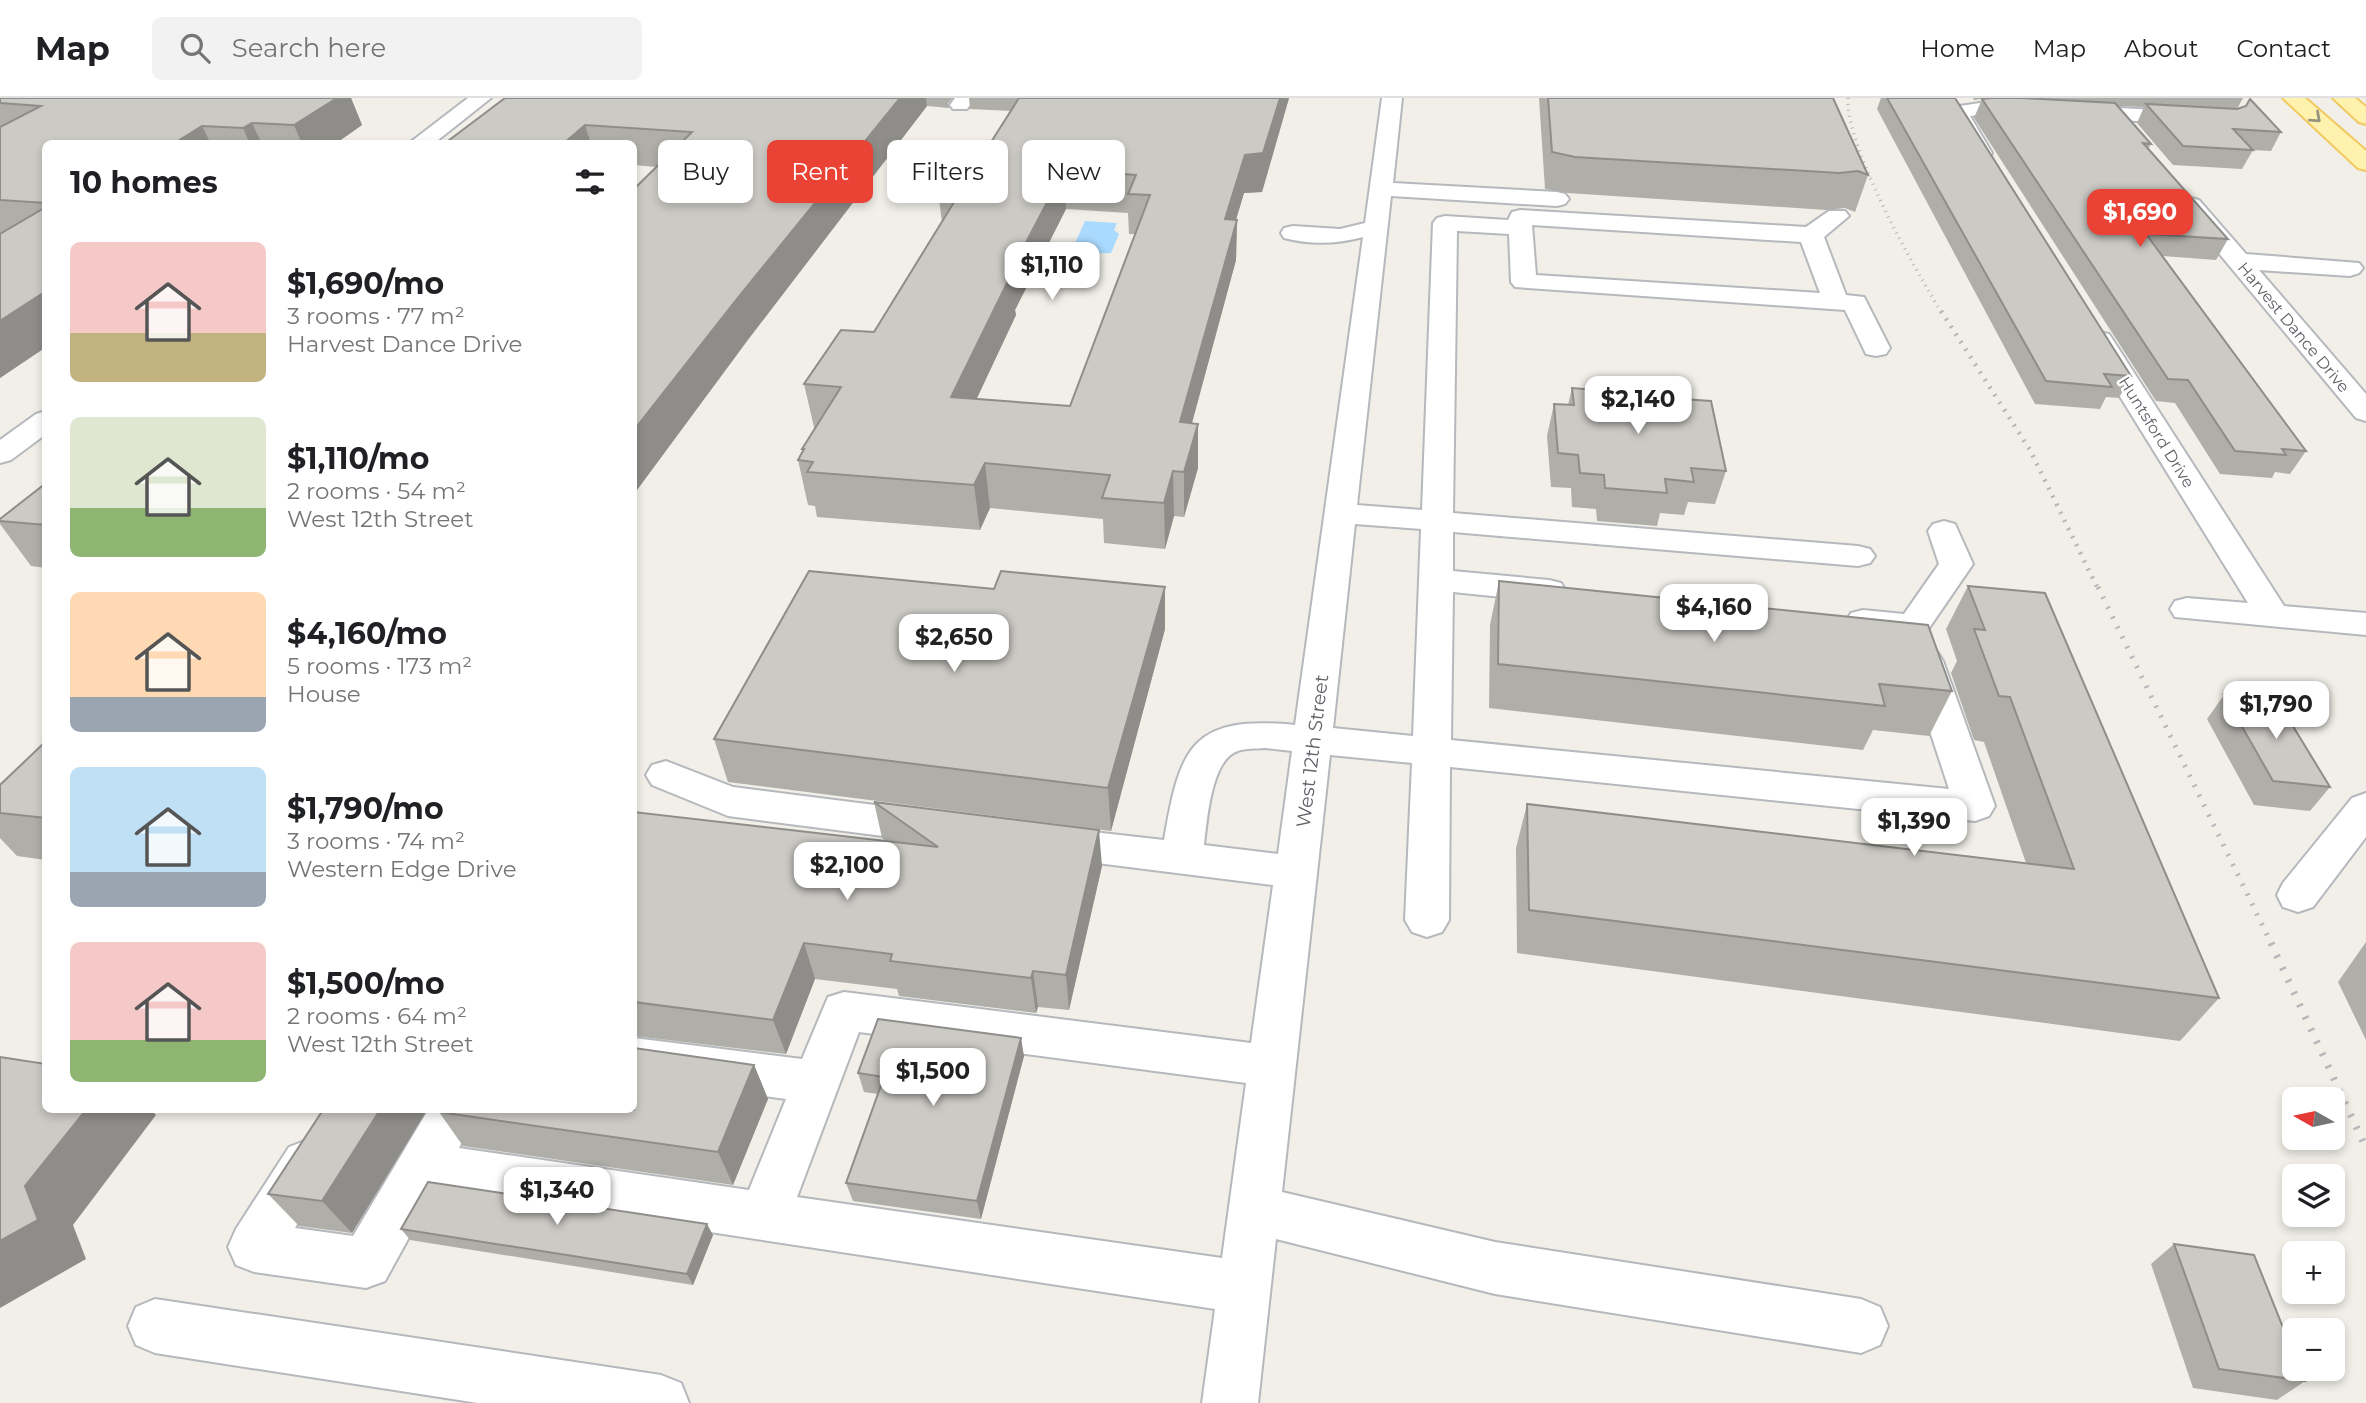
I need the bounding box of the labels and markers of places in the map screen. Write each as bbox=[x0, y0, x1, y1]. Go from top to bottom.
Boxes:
pin: $1,690 bbox=[2083, 190, 2197, 249]
pin: $1,110 bbox=[995, 242, 1109, 302]
pin: $2,140 bbox=[1581, 376, 1695, 436]
pin: $4,160 bbox=[1657, 584, 1771, 644]
pin: $2,650 bbox=[897, 614, 1011, 674]
pin: $1,790 bbox=[2219, 682, 2333, 741]
pin: $1,390 bbox=[1857, 798, 1971, 858]
pin: $2,100 bbox=[790, 842, 904, 902]
pin: $1,500 bbox=[876, 1048, 990, 1108]
pin: $1,340 bbox=[500, 1168, 614, 1227]

